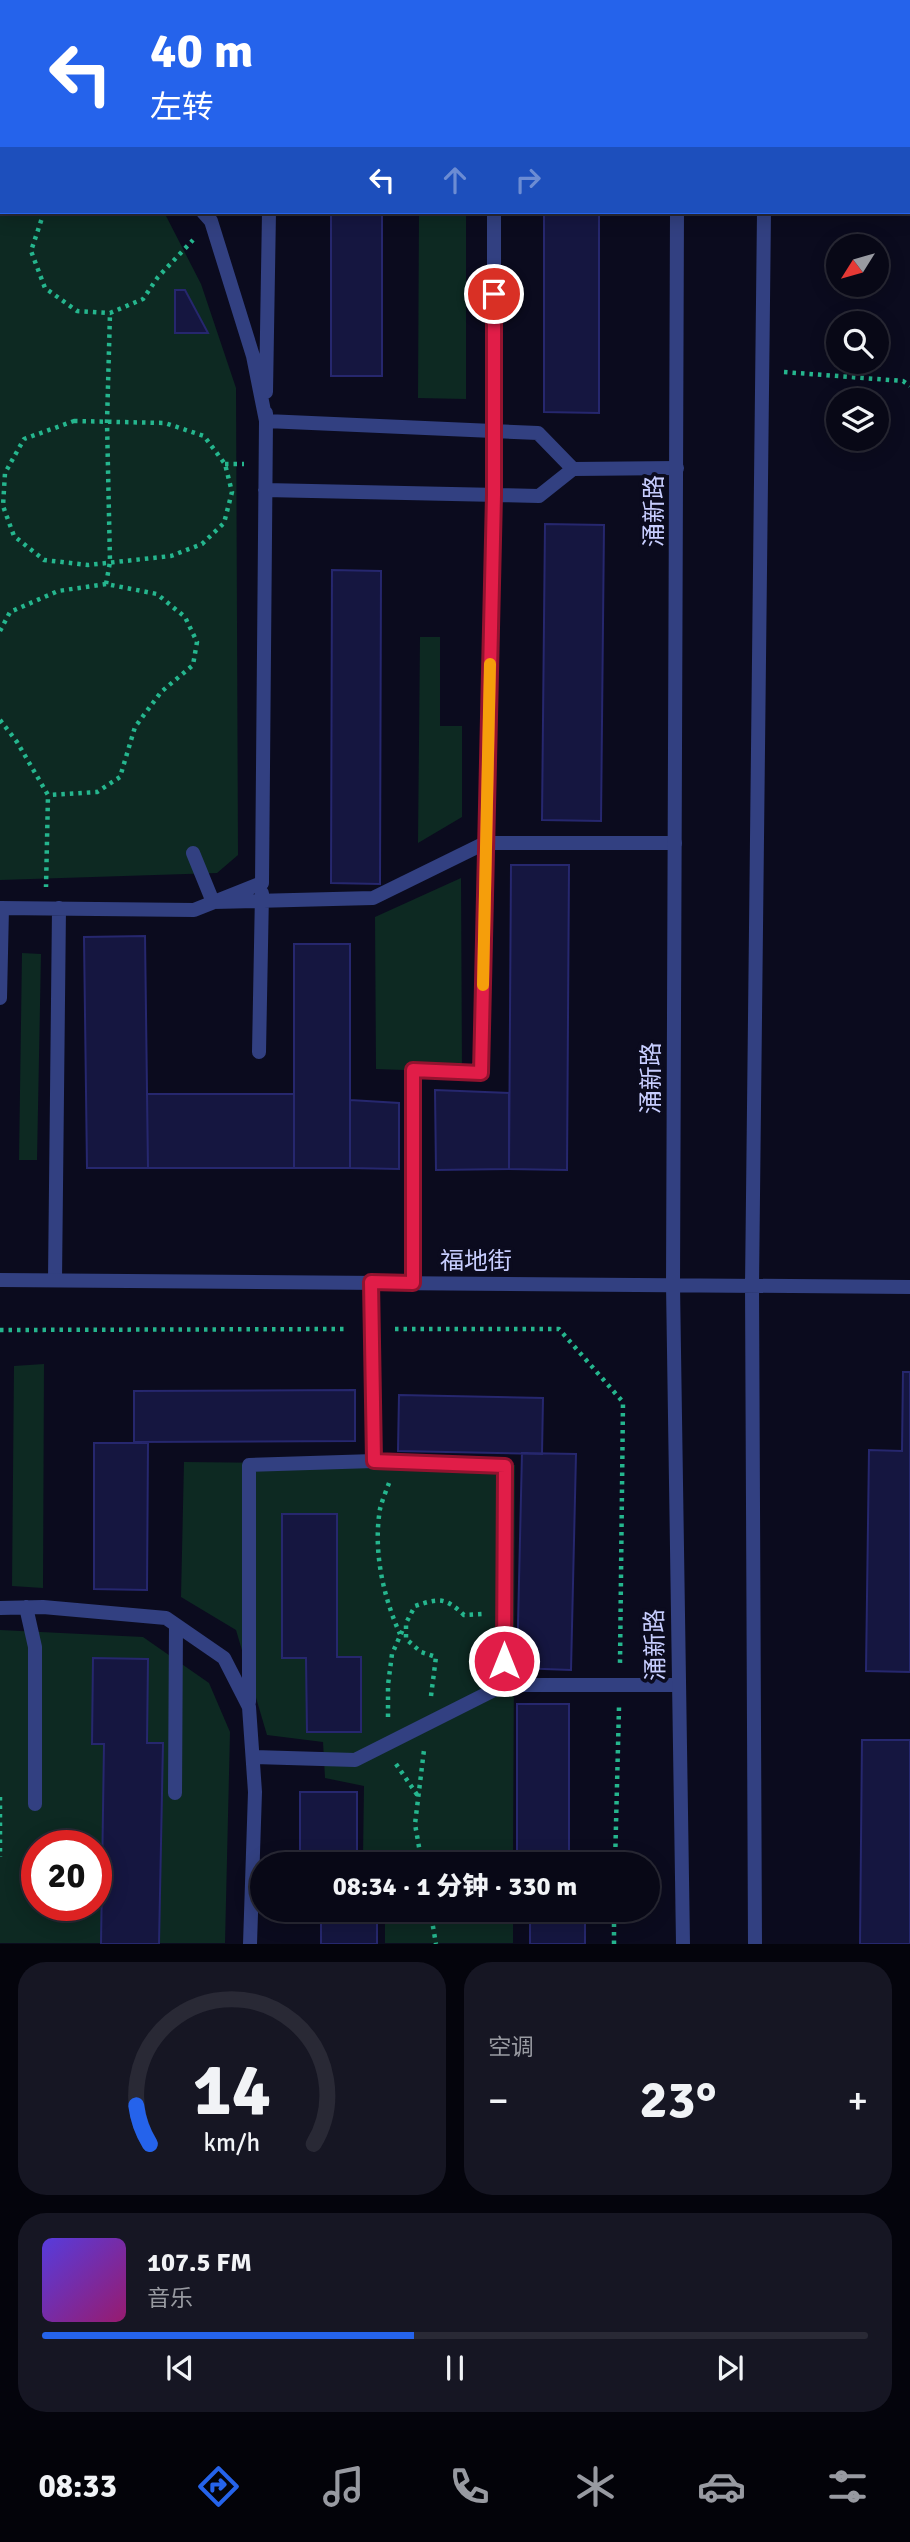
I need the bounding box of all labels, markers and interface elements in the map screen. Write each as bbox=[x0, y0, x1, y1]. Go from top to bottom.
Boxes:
text: 40 m bbox=[150, 21, 253, 81]
icon: left bbox=[35, 28, 126, 119]
text: 左转 bbox=[150, 88, 214, 127]
icon: left bbox=[363, 161, 401, 199]
icon: ahead bbox=[436, 161, 474, 199]
icon: right bbox=[509, 161, 547, 199]
north arrow bbox=[826, 234, 889, 298]
map controls bbox=[826, 234, 889, 451]
pin bbox=[464, 264, 524, 324]
icon: arrive bbox=[475, 275, 513, 313]
button: search bbox=[826, 311, 889, 374]
button: layers bbox=[826, 388, 889, 451]
street label: 涌新路 bbox=[639, 475, 669, 547]
street label: 涌新路 bbox=[636, 1042, 666, 1114]
street label: 福地街 bbox=[440, 1246, 512, 1276]
street label: 涌新路 bbox=[639, 1609, 671, 1681]
position arrow bbox=[467, 1624, 541, 1698]
speed limit sign: 20 bbox=[21, 1830, 112, 1921]
text: 08:34 · 1 分钟 · 330 m bbox=[333, 1871, 577, 1903]
text: 空调 bbox=[488, 2033, 534, 2062]
text: 14 bbox=[193, 2047, 271, 2136]
text: 23° bbox=[640, 2068, 716, 2132]
text: − bbox=[488, 2077, 509, 2124]
text: + bbox=[847, 2077, 868, 2124]
text: km/h bbox=[204, 2127, 260, 2158]
text: 107.5 FM bbox=[147, 2247, 252, 2279]
text: 音乐 bbox=[147, 2284, 193, 2313]
icon: previous bbox=[161, 2349, 199, 2387]
icon: pause bbox=[436, 2349, 474, 2387]
icon: next bbox=[711, 2349, 749, 2387]
icon: directions bbox=[194, 2462, 243, 2511]
icon: music bbox=[319, 2462, 368, 2511]
icon: phone bbox=[445, 2462, 494, 2511]
icon: climate bbox=[571, 2462, 620, 2511]
icon: car bbox=[697, 2462, 746, 2511]
icon: filters bbox=[823, 2462, 872, 2511]
text: 08:33 bbox=[38, 2467, 117, 2506]

